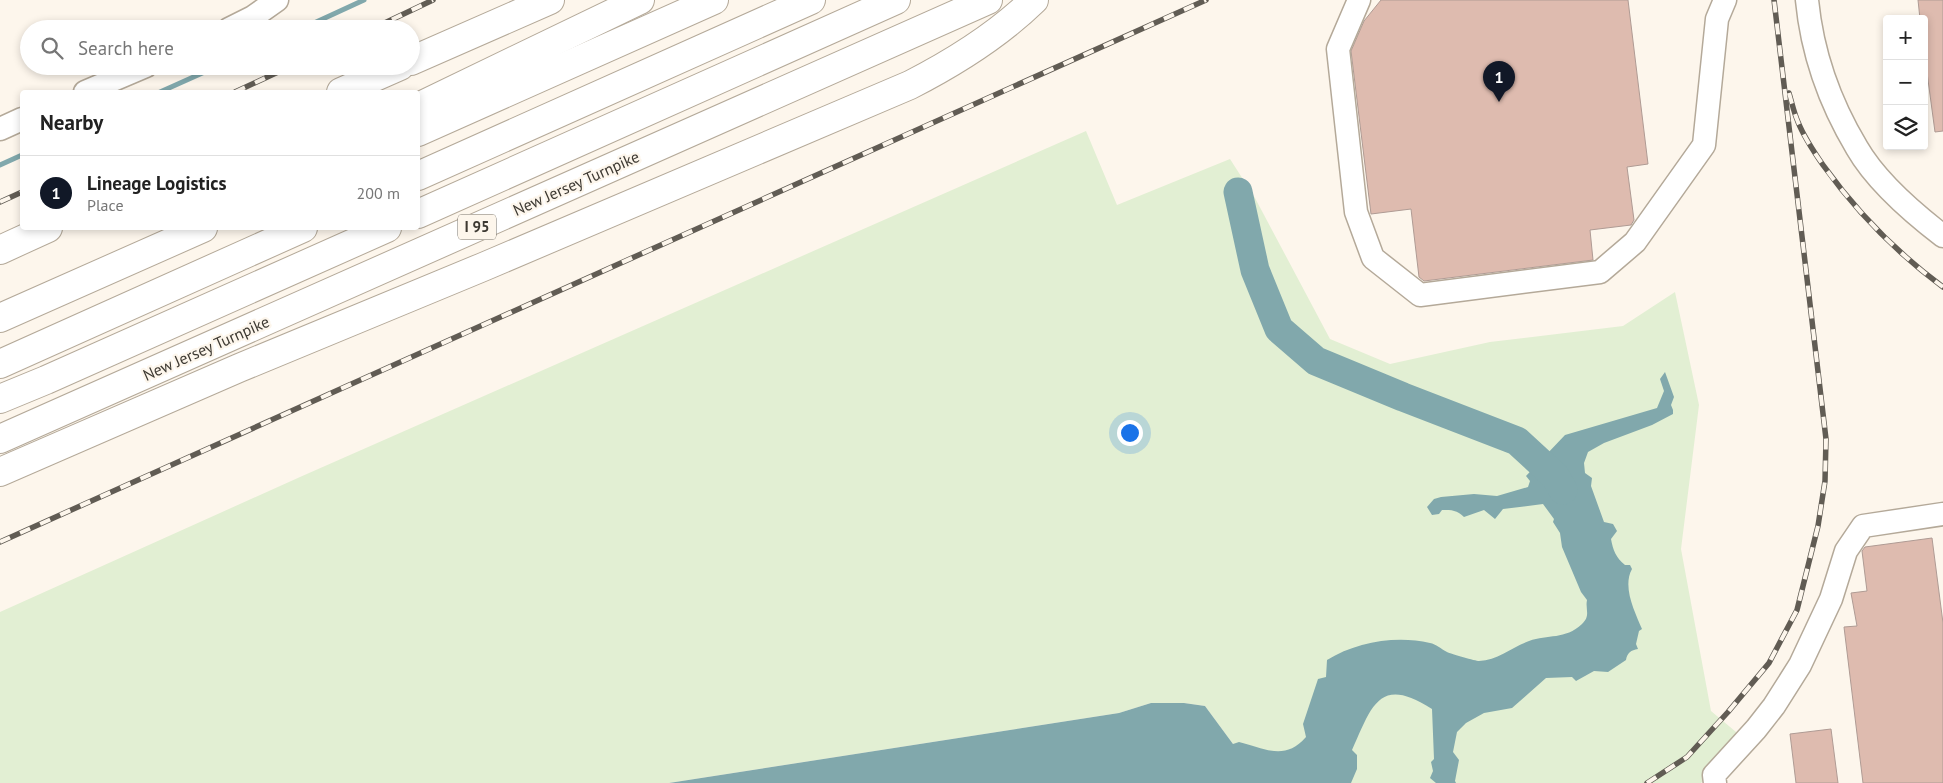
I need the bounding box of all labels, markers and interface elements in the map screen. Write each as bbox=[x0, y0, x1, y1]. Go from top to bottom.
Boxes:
map controls bbox=[1883, 15, 1928, 150]
button: + bbox=[1883, 15, 1928, 60]
search box bbox=[20, 20, 420, 75]
icon: search bbox=[38, 34, 66, 62]
text: Search here bbox=[78, 36, 174, 60]
button: − bbox=[1883, 60, 1928, 105]
pin: 1 bbox=[1483, 61, 1515, 102]
button: layers bbox=[1883, 105, 1928, 150]
text: Nearby bbox=[40, 109, 103, 136]
street label: New Jersey Turnpike bbox=[510, 146, 642, 220]
text: Lineage Logistics bbox=[87, 171, 227, 195]
text: 1 bbox=[51, 183, 61, 203]
text: 200 m bbox=[357, 183, 400, 203]
text: Place bbox=[87, 195, 124, 215]
road number: I 95 bbox=[458, 214, 496, 240]
street label: New Jersey Turnpike bbox=[140, 311, 272, 385]
your location bbox=[1117, 420, 1143, 446]

